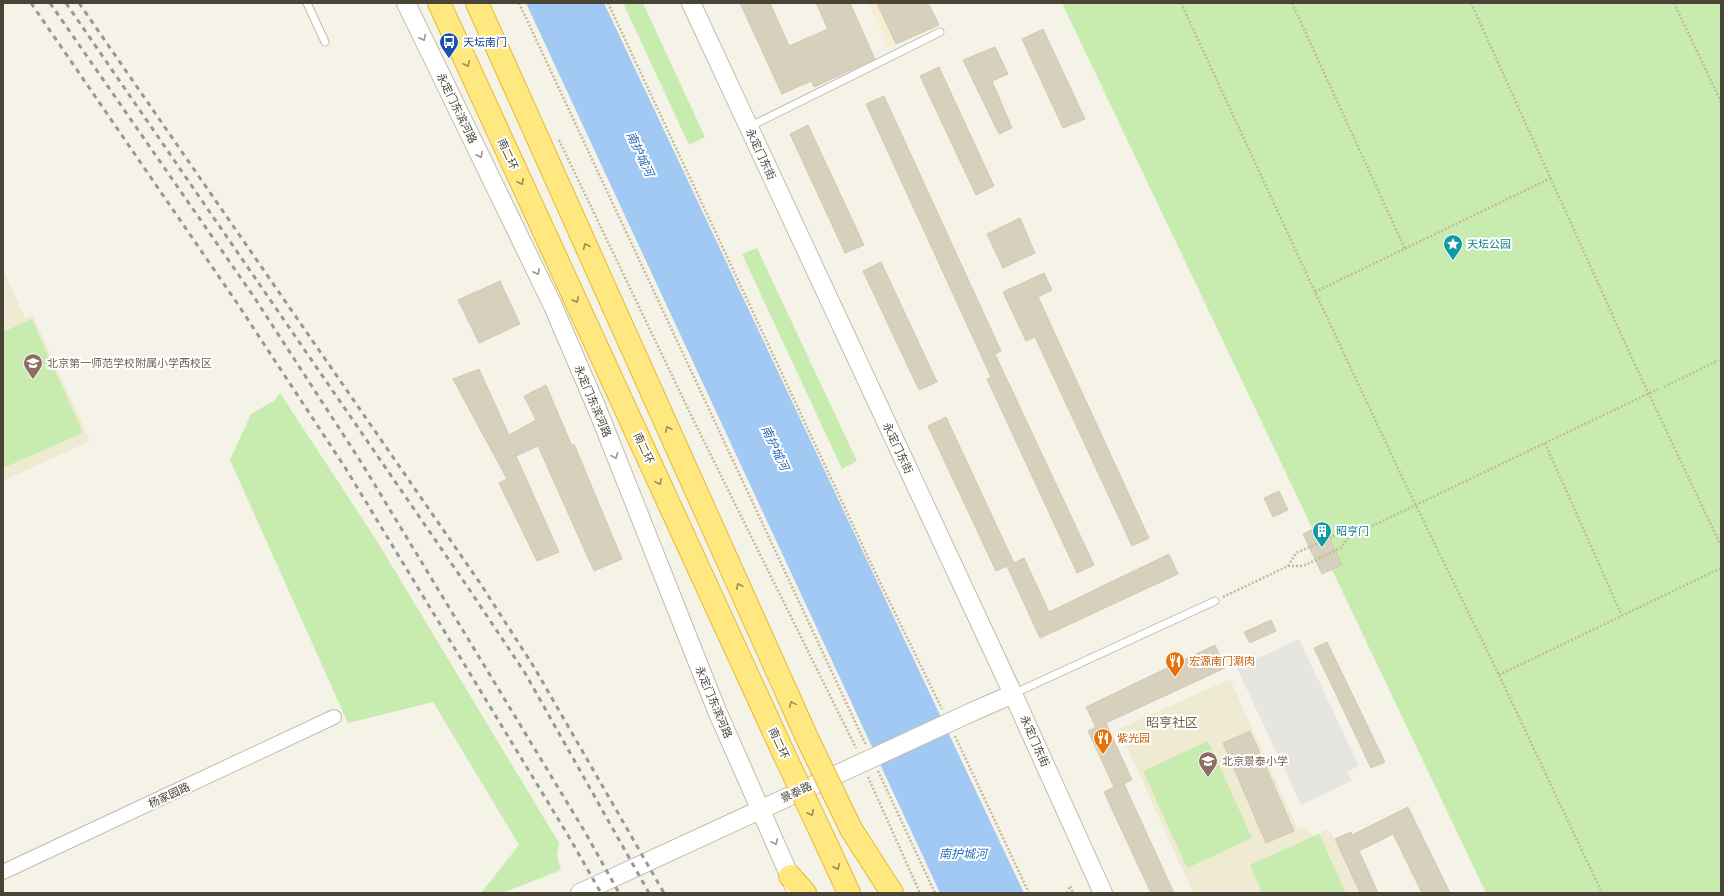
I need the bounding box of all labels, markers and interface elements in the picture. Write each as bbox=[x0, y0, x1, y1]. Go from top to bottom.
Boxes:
bus stop icon: 天坛南门 bbox=[438, 31, 460, 59]
one-way arrow bbox=[418, 34, 426, 41]
place label: 天坛南门 bbox=[463, 35, 507, 49]
one-way arrow bbox=[462, 59, 470, 67]
street label: 永定门东滨河路 bbox=[434, 70, 480, 146]
street label: 永定门东街 bbox=[743, 126, 779, 182]
water label: 南护城河 bbox=[624, 129, 658, 181]
street label: 南二环 bbox=[495, 136, 521, 172]
one-way arrow bbox=[475, 151, 483, 158]
one-way arrow bbox=[516, 177, 524, 185]
place icon: 天坛公园 bbox=[1442, 233, 1464, 261]
place label: 天坛公园 bbox=[1467, 237, 1511, 251]
one-way arrow bbox=[583, 243, 591, 251]
one-way arrow bbox=[532, 268, 539, 275]
one-way arrow bbox=[571, 296, 579, 303]
school or university icon: 北京第一师范学校附属小学西校区 bbox=[22, 352, 44, 380]
place label: 北京第一师范学校附属小学西校区 bbox=[47, 356, 212, 370]
street label: 永定门东滨河路 bbox=[572, 363, 614, 439]
street label: 永定门东街 bbox=[880, 420, 916, 476]
water label: 南护城河 bbox=[759, 423, 793, 475]
one-way arrow bbox=[665, 425, 673, 432]
street label: 南二环 bbox=[631, 430, 657, 466]
one-way arrow bbox=[611, 452, 619, 459]
one-way arrow bbox=[654, 477, 662, 485]
building icon: 昭亨门 bbox=[1311, 520, 1333, 548]
place label: 昭亨门 bbox=[1336, 524, 1369, 538]
one-way arrow bbox=[736, 582, 744, 590]
restaurant icon: 宏源南门涮肉 bbox=[1164, 650, 1186, 678]
place label: 宏源南门涮肉 bbox=[1189, 654, 1255, 668]
street label: 永定门东滨河路 bbox=[693, 664, 735, 740]
one-way arrow bbox=[789, 701, 797, 708]
street label: 永定门东街 bbox=[1017, 713, 1053, 769]
district label: 昭亨社区 bbox=[1146, 714, 1198, 730]
street label: 南二环 bbox=[766, 725, 792, 761]
restaurant icon: 紫光园 bbox=[1092, 727, 1114, 755]
place label: 紫光园 bbox=[1117, 731, 1150, 745]
school or university icon: 北京景泰小学 bbox=[1197, 750, 1219, 778]
place label: 北京景泰小学 bbox=[1222, 754, 1288, 768]
street label: 杨家园路 bbox=[146, 779, 192, 811]
street label: 景泰路 bbox=[778, 779, 814, 805]
one-way arrow bbox=[806, 808, 814, 816]
one-way arrow bbox=[770, 838, 778, 846]
water label: 南护城河 bbox=[939, 846, 989, 861]
one-way arrow bbox=[832, 863, 840, 870]

